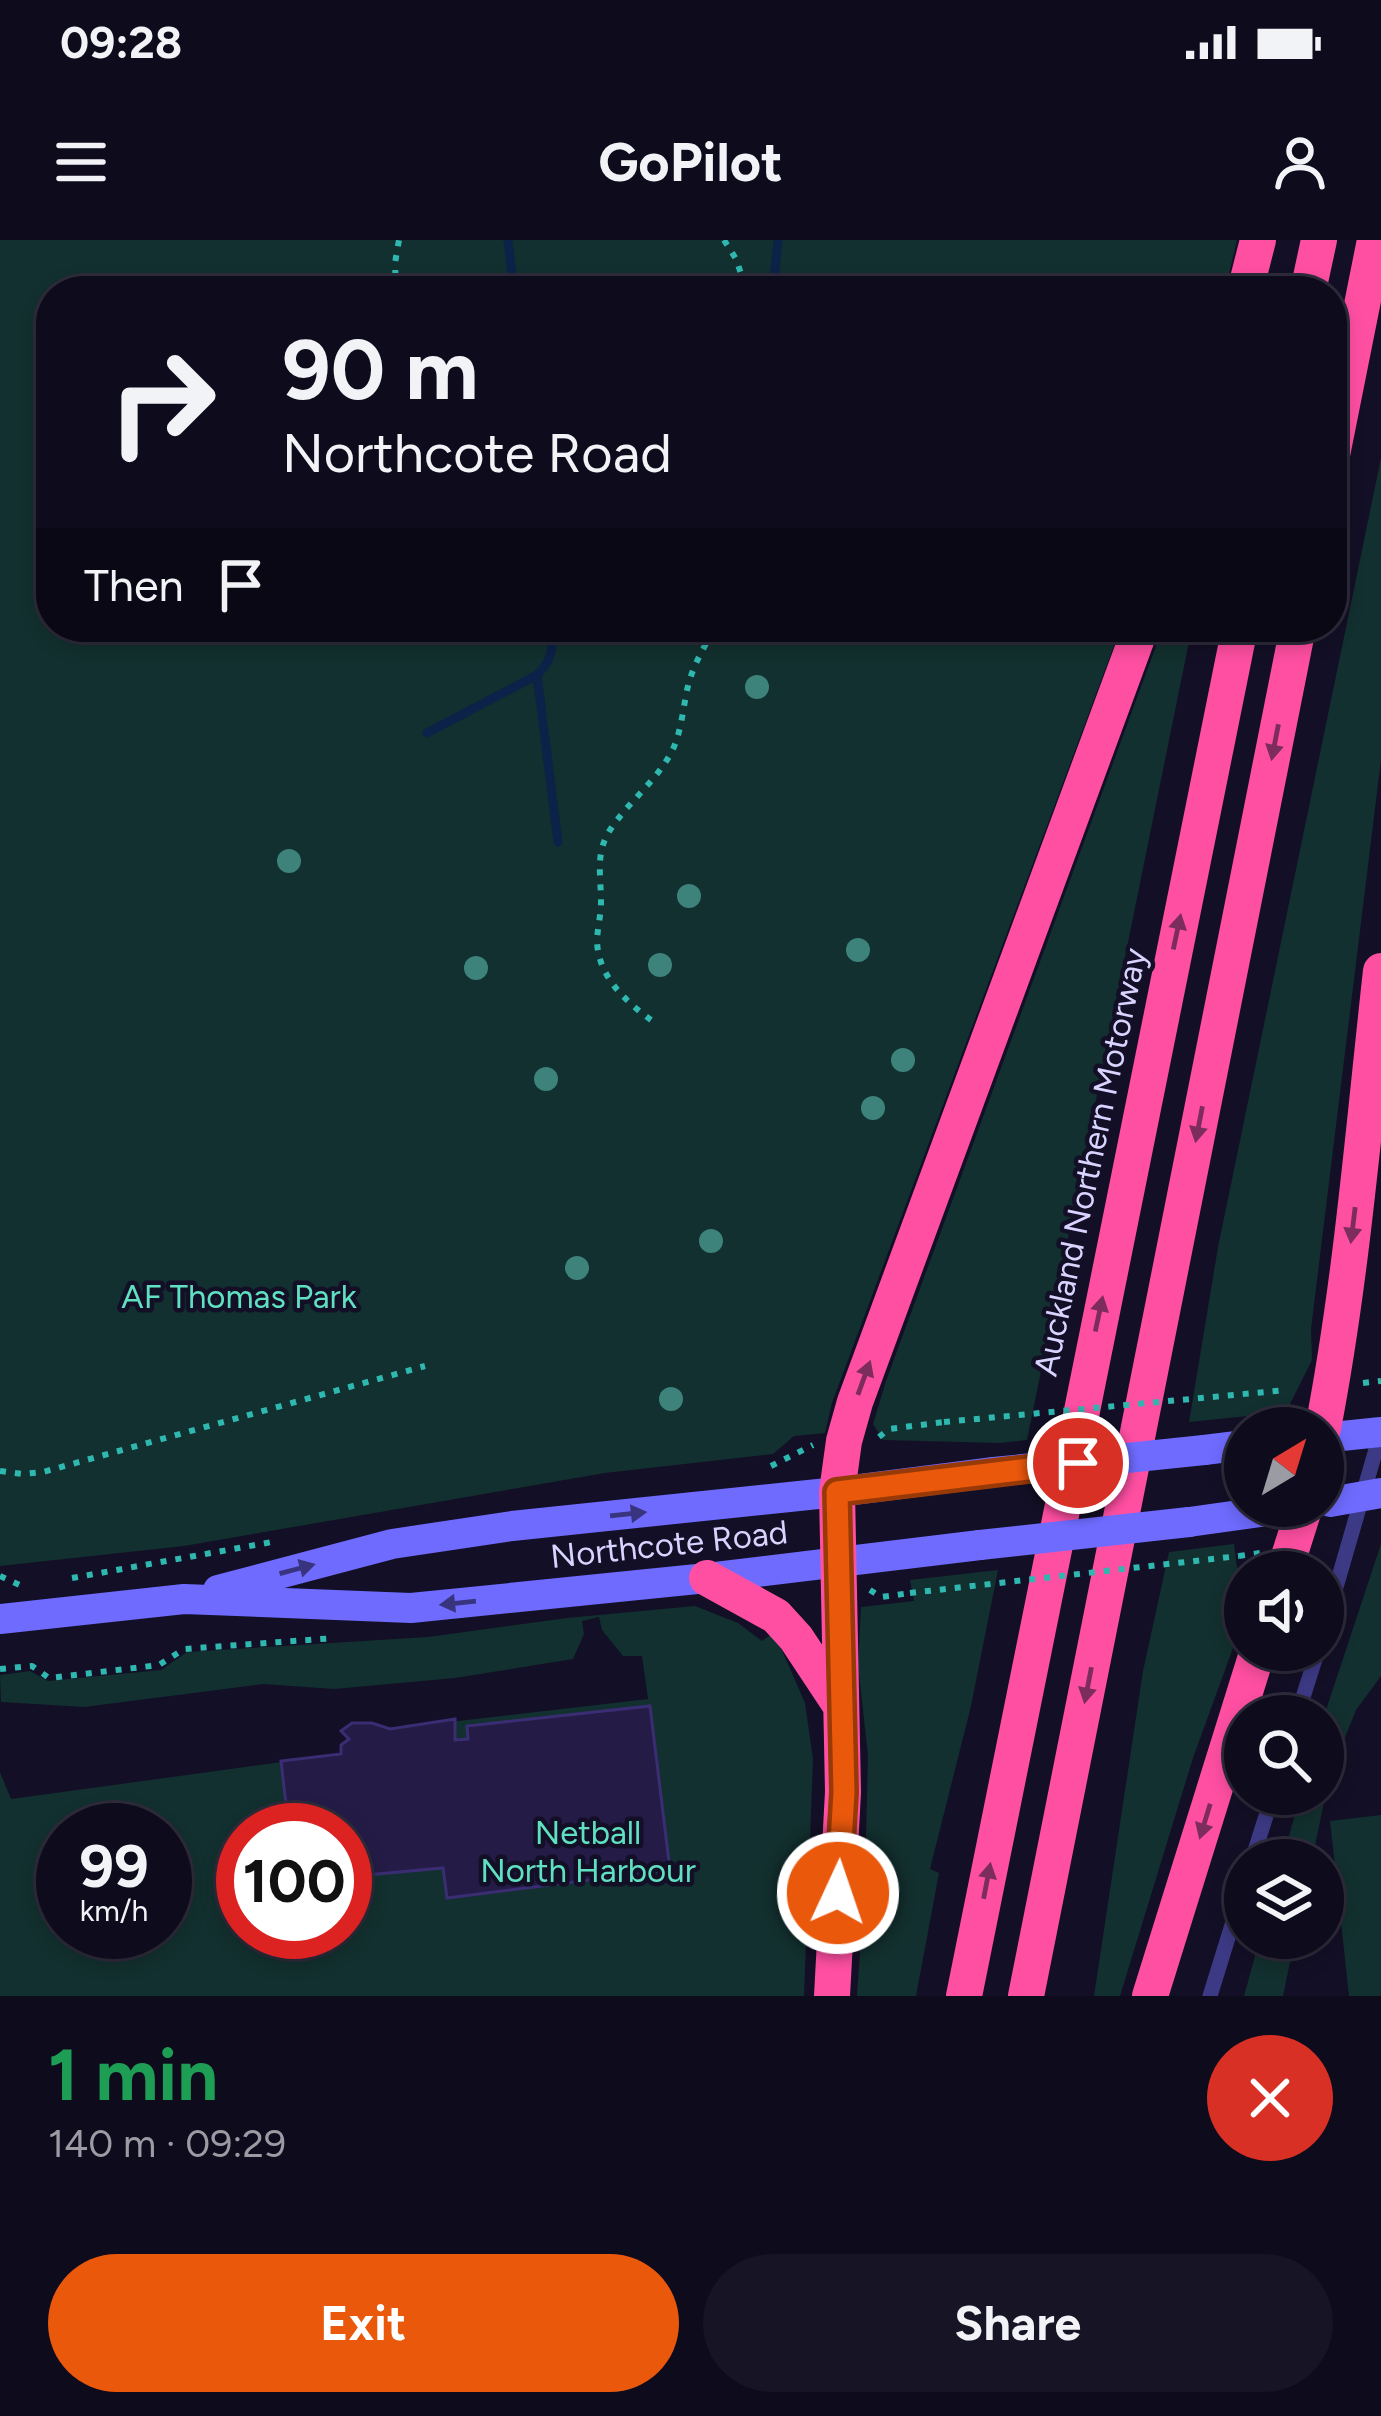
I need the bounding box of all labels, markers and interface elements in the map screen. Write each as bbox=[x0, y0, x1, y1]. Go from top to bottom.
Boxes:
text: 09:28 bbox=[60, 15, 182, 69]
icon: menu bbox=[48, 129, 114, 195]
icon: person bbox=[1267, 129, 1333, 195]
text: GoPilot bbox=[598, 130, 783, 195]
text: 90 m bbox=[282, 319, 478, 420]
icon: right bbox=[84, 324, 240, 480]
text: Northcote Road bbox=[282, 421, 672, 486]
icon: arrive bbox=[208, 552, 274, 618]
text: Then bbox=[84, 558, 184, 612]
one-way arrow bbox=[1265, 723, 1284, 761]
one-way arrow bbox=[1169, 912, 1188, 950]
street label: Auckland Northern Motorway bbox=[1026, 944, 1155, 1379]
one-way arrow bbox=[1189, 1106, 1208, 1144]
one-way arrow bbox=[1343, 1207, 1362, 1244]
park label: AF Thomas Park bbox=[121, 1277, 357, 1316]
one-way arrow bbox=[1090, 1294, 1109, 1332]
one-way arrow bbox=[855, 1360, 874, 1396]
north arrow bbox=[1224, 1407, 1344, 1527]
map controls bbox=[1224, 1407, 1344, 1959]
pin bbox=[1027, 1412, 1129, 1514]
icon: arrive bbox=[1045, 1430, 1111, 1496]
one-way arrow bbox=[610, 1504, 647, 1523]
street label: Northcote Road bbox=[548, 1512, 790, 1576]
button: sound bbox=[1224, 1551, 1344, 1671]
one-way arrow bbox=[279, 1559, 316, 1578]
one-way arrow bbox=[439, 1594, 476, 1613]
one-way arrow bbox=[1078, 1666, 1097, 1704]
button: search bbox=[1224, 1695, 1344, 1815]
speed limit sign: 100 bbox=[216, 1803, 372, 1959]
one-way arrow bbox=[1194, 1803, 1213, 1840]
park label: Netball North Harbour bbox=[480, 1813, 696, 1890]
text: 99 bbox=[79, 1830, 149, 1902]
position arrow bbox=[775, 1830, 901, 1956]
button: layers bbox=[1224, 1839, 1344, 1959]
one-way arrow bbox=[978, 1862, 997, 1900]
text: km/h bbox=[80, 1892, 148, 1929]
text: 1 min bbox=[48, 2032, 218, 2118]
button: close bbox=[1207, 2035, 1333, 2161]
text: 140 m · 09:29 bbox=[48, 2120, 286, 2167]
button: Exit bbox=[48, 2254, 679, 2392]
button: Share bbox=[703, 2254, 1333, 2392]

